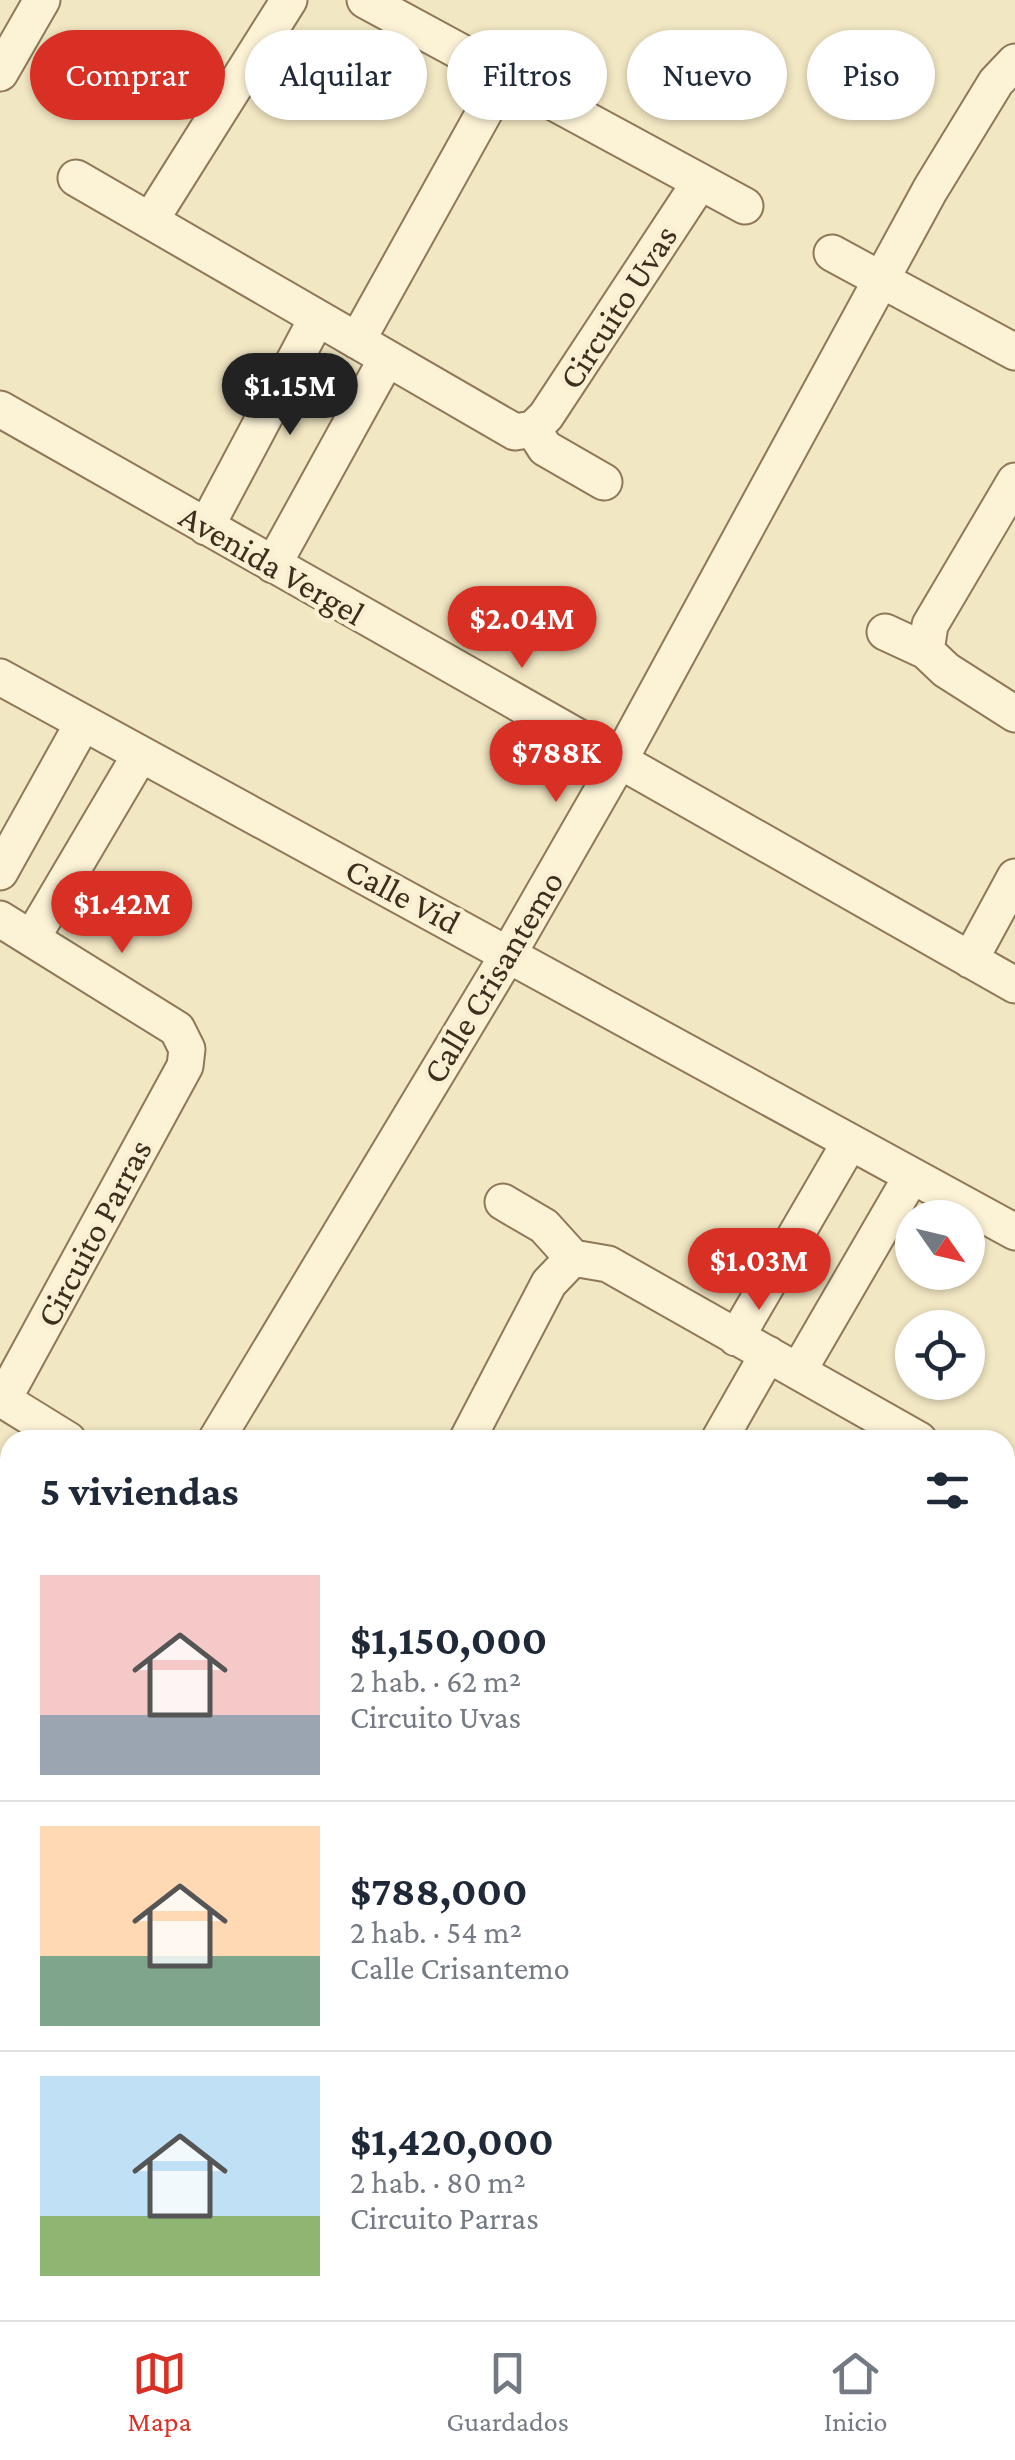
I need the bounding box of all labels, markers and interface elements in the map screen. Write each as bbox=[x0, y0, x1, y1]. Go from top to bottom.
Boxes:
chip: Comprar bbox=[30, 30, 225, 120]
chip: Alquilar bbox=[245, 30, 427, 120]
chip: Filtros bbox=[447, 30, 607, 120]
chip: Nuevo bbox=[627, 30, 787, 120]
chip: Piso bbox=[807, 30, 935, 120]
street label: Circuito Uvas bbox=[551, 218, 685, 396]
pin: $1.15M bbox=[209, 353, 371, 438]
text: $1.15M bbox=[244, 367, 336, 403]
street label: Avenida Vergel bbox=[173, 496, 371, 634]
pin: $2.04M bbox=[441, 586, 603, 671]
text: $2.04M bbox=[470, 600, 574, 636]
pin: $788K bbox=[486, 720, 626, 805]
text: $788K bbox=[512, 734, 600, 770]
street label: Calle Vid bbox=[339, 850, 467, 942]
street label: Calle Crisantemo bbox=[414, 864, 572, 1090]
pin: $1.42M bbox=[41, 871, 203, 956]
text: $1.42M bbox=[73, 885, 171, 921]
street label: Circuito Parras bbox=[28, 1133, 160, 1333]
north arrow bbox=[895, 1200, 985, 1290]
map controls bbox=[895, 1200, 985, 1400]
pin: $1.03M bbox=[678, 1228, 840, 1313]
text: $1.03M bbox=[710, 1242, 808, 1278]
button: locate bbox=[895, 1310, 985, 1400]
icon: filters bbox=[920, 1463, 975, 1518]
text: 5 viviendas bbox=[40, 1467, 239, 1514]
icon: home bbox=[120, 1615, 240, 1735]
text: $1,150,000 bbox=[350, 1616, 547, 1663]
text: 2 hab. · 62 m² bbox=[350, 1663, 521, 1699]
text: Circuito Uvas bbox=[350, 1699, 521, 1735]
icon: home bbox=[120, 1866, 240, 1986]
text: $788,000 bbox=[350, 1867, 528, 1914]
text: 2 hab. · 54 m² bbox=[350, 1914, 522, 1950]
text: Calle Crisantemo bbox=[350, 1950, 570, 1986]
icon: home bbox=[120, 2116, 240, 2236]
text: $1,420,000 bbox=[350, 2117, 554, 2164]
text: 2 hab. · 80 m² bbox=[350, 2164, 526, 2200]
text: Circuito Parras bbox=[350, 2200, 539, 2236]
tab: Mapa bbox=[128, 2346, 191, 2437]
tab: Guardados bbox=[446, 2346, 569, 2437]
tab: Inicio bbox=[824, 2346, 887, 2437]

